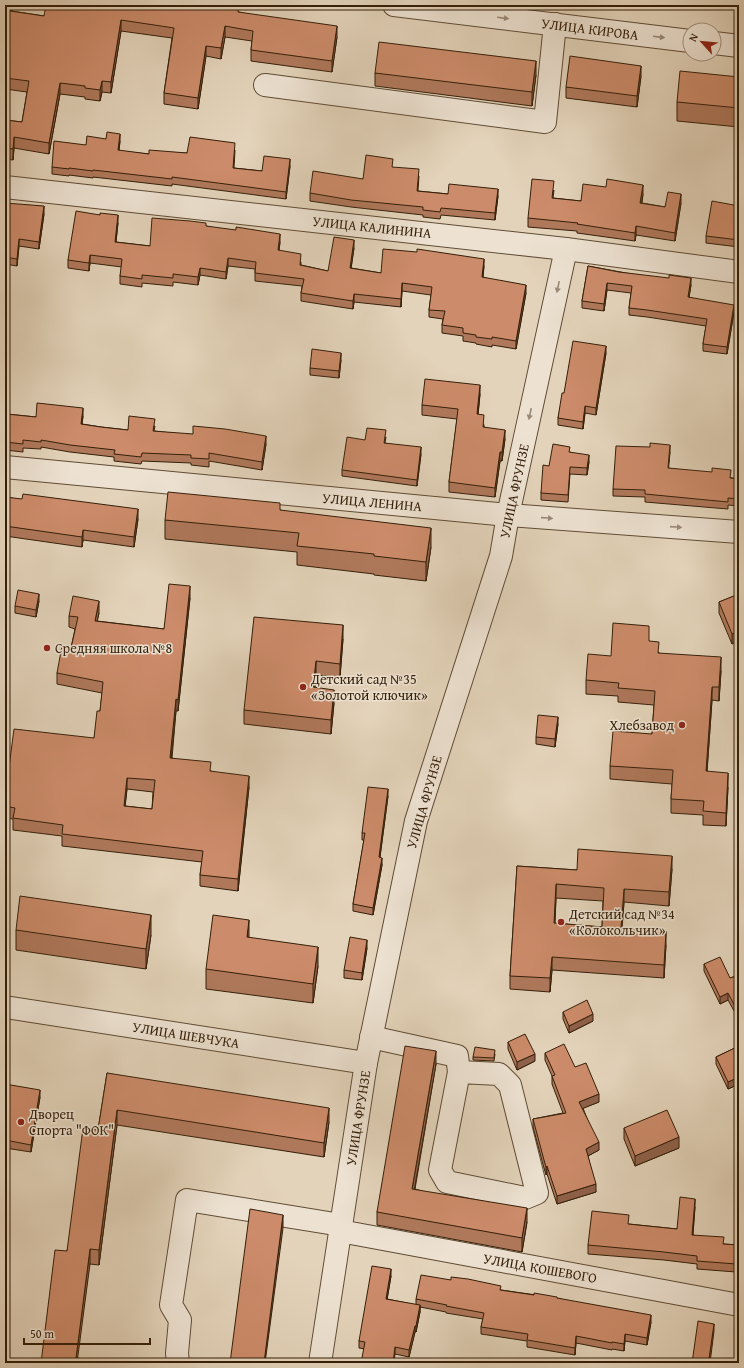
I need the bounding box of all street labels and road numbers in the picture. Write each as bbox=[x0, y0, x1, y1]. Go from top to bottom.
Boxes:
street label: УЛИЦА КИРОВА bbox=[540, 13, 640, 45]
street label: УЛИЦА КАЛИНИНА bbox=[312, 211, 433, 243]
street label: УЛИЦА ФРУНЗЕ bbox=[494, 442, 534, 540]
street label: УЛИЦА ЛЕНИНА bbox=[321, 488, 423, 516]
street label: УЛИЦА ФРУНЗЕ bbox=[401, 753, 447, 851]
street label: УЛИЦА ШЕВЧУКА bbox=[131, 1017, 242, 1053]
street label: УЛИЦА ФРУНЗЕ bbox=[341, 1069, 375, 1167]
street label: УЛИЦА КОШЕВОГО bbox=[482, 1248, 598, 1288]

